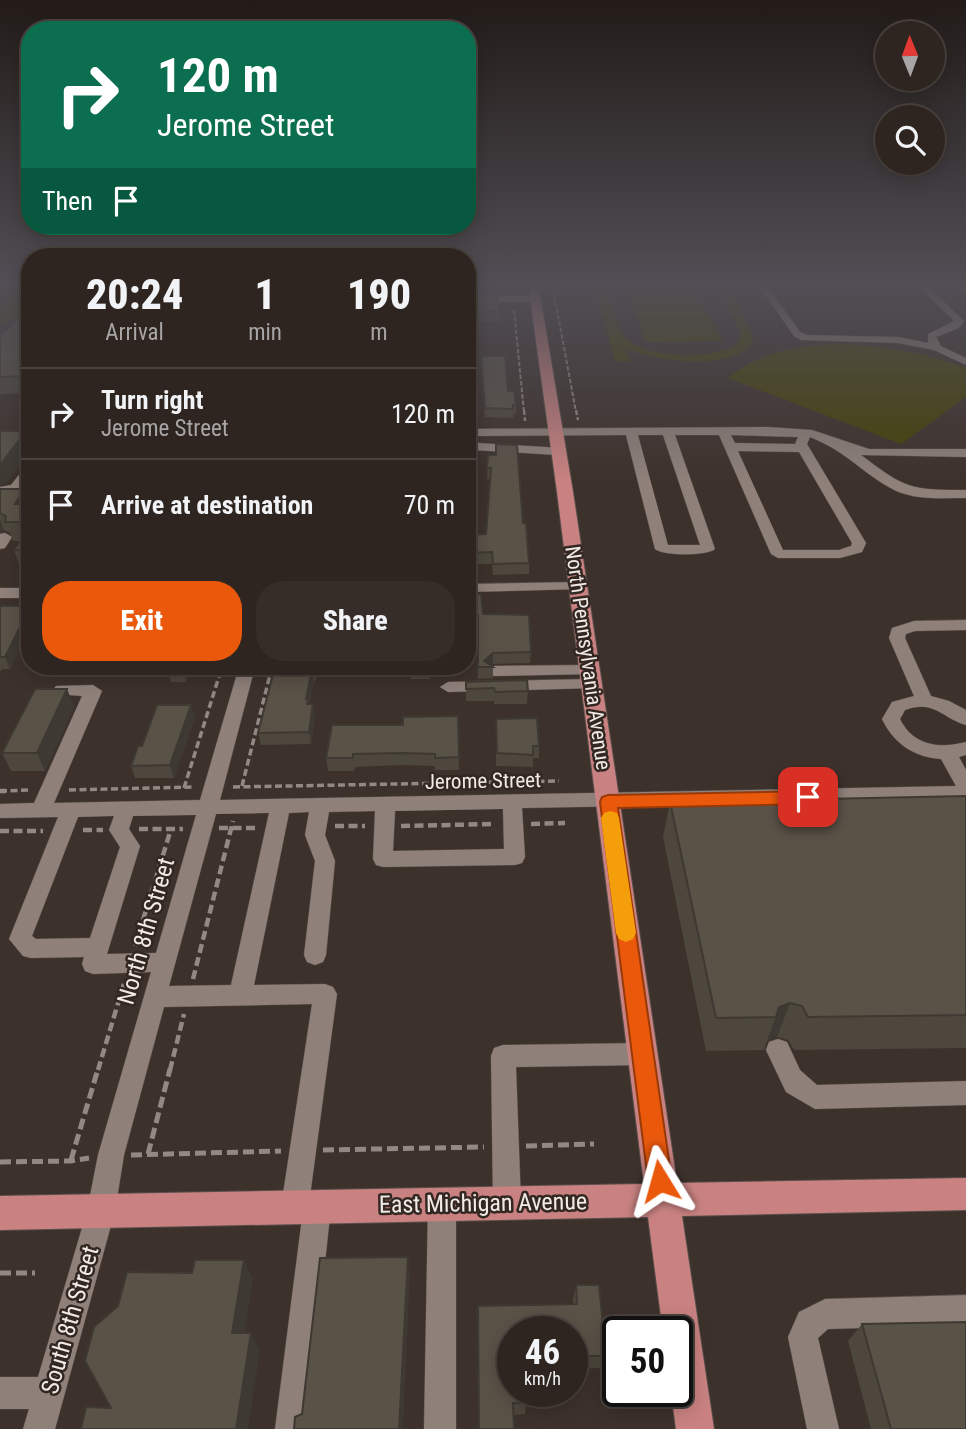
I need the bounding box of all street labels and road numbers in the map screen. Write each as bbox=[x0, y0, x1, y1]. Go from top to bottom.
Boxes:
street label: North Pennsylvania Avenue bbox=[560, 545, 616, 772]
street label: Jerome Street bbox=[425, 768, 541, 794]
street label: North 8th Street bbox=[112, 854, 180, 1008]
street label: East Michigan Avenue bbox=[379, 1187, 587, 1219]
street label: South 8th Street bbox=[36, 1243, 104, 1397]

